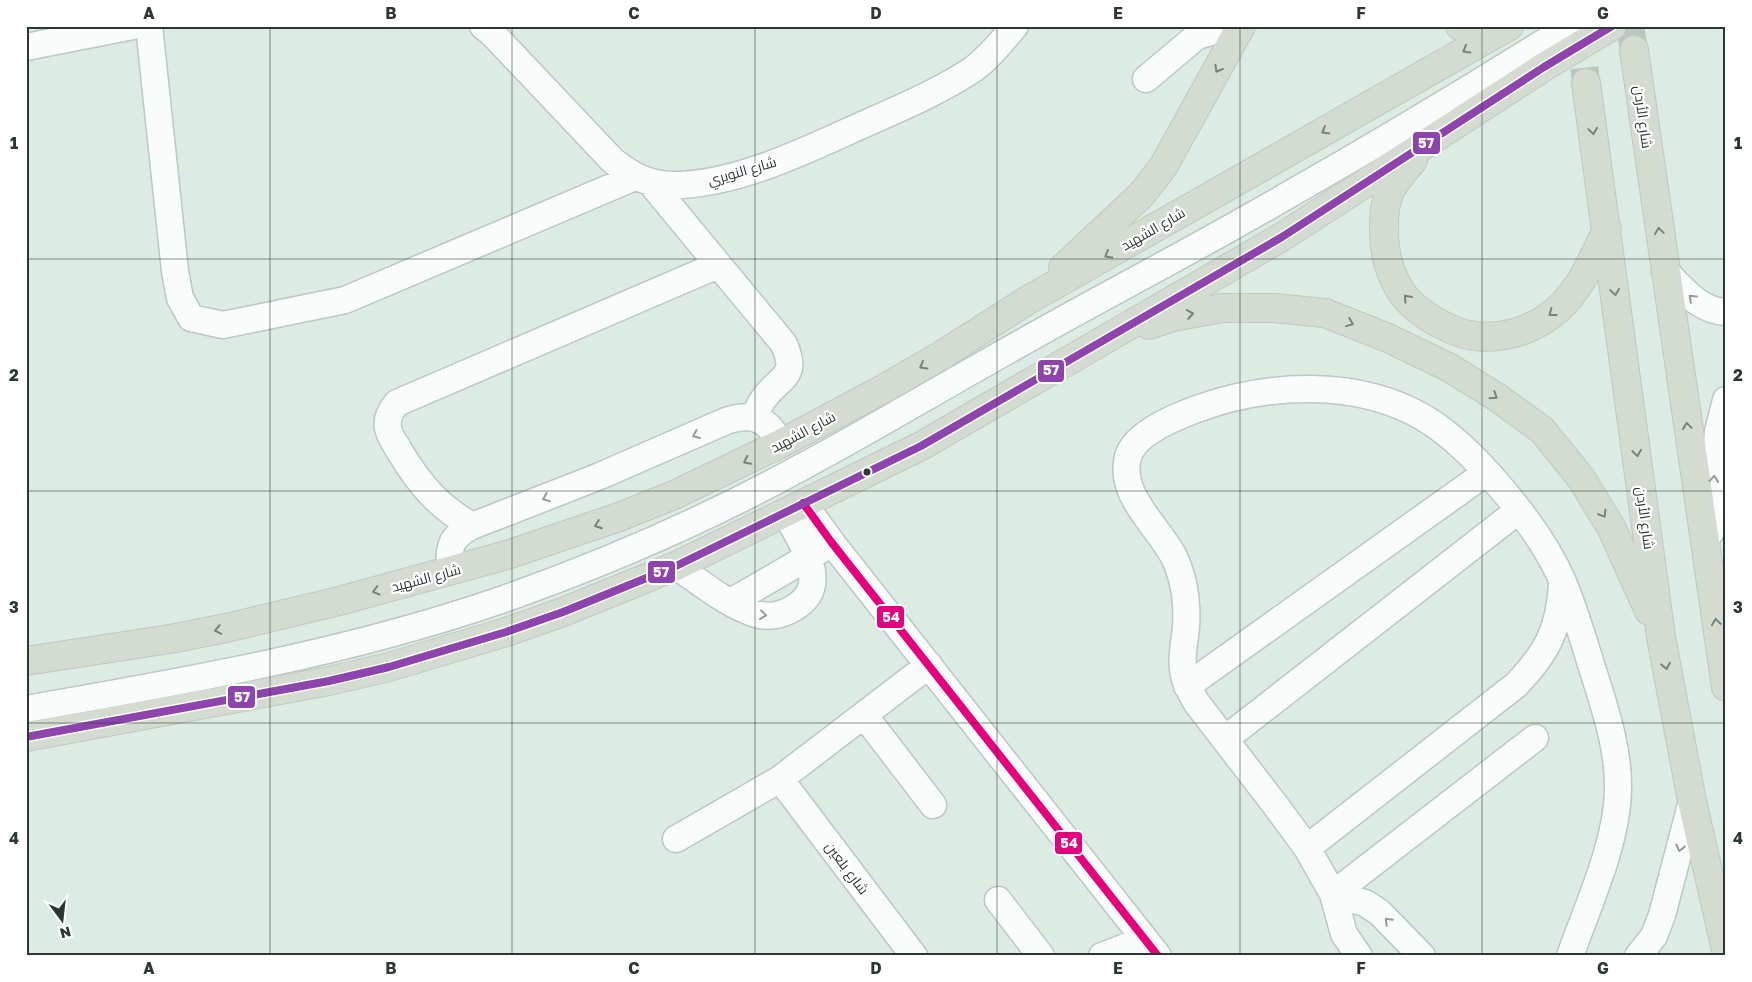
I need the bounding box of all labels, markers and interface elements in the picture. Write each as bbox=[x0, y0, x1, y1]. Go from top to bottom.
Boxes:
text: A bbox=[143, 3, 155, 23]
text: B bbox=[385, 3, 397, 23]
text: C bbox=[628, 3, 640, 23]
text: D bbox=[870, 3, 882, 23]
text: E bbox=[1113, 3, 1123, 23]
text: F bbox=[1356, 3, 1366, 23]
text: G bbox=[1597, 3, 1609, 23]
one-way arrow bbox=[1463, 44, 1472, 54]
one-way arrow bbox=[1214, 64, 1224, 73]
street label: شارع الأردن bbox=[1630, 84, 1656, 150]
one-way arrow bbox=[1322, 125, 1331, 135]
one-way arrow bbox=[1587, 127, 1597, 135]
line badge: 57 bbox=[1412, 131, 1441, 155]
text: 1 bbox=[10, 133, 18, 153]
text: 1 bbox=[1734, 133, 1742, 153]
text: 57 bbox=[1418, 134, 1434, 151]
street label: شارع النويري bbox=[705, 153, 779, 192]
street label: شارع الشهيد bbox=[1118, 203, 1188, 255]
one-way arrow bbox=[1654, 227, 1665, 235]
one-way arrow bbox=[1104, 248, 1113, 258]
one-way arrow bbox=[1609, 288, 1620, 296]
one-way arrow bbox=[1689, 294, 1698, 303]
one-way arrow bbox=[1404, 295, 1413, 304]
one-way arrow bbox=[1548, 307, 1558, 316]
one-way arrow bbox=[1185, 309, 1194, 319]
one-way arrow bbox=[1345, 316, 1354, 327]
line badge: 57 bbox=[1037, 359, 1065, 383]
one-way arrow bbox=[919, 360, 928, 370]
text: 57 bbox=[1043, 361, 1059, 378]
text: 2 bbox=[9, 365, 19, 385]
text: 2 bbox=[1733, 365, 1743, 385]
one-way arrow bbox=[1489, 389, 1498, 399]
street label: شارع الشهيد bbox=[767, 407, 839, 457]
one-way arrow bbox=[1682, 422, 1693, 430]
one-way arrow bbox=[692, 429, 701, 439]
one-way arrow bbox=[1631, 449, 1642, 457]
one-way arrow bbox=[744, 455, 753, 465]
unlabelled marker bbox=[862, 467, 872, 477]
one-way arrow bbox=[1709, 474, 1720, 482]
street label: شارع الأردن bbox=[1632, 485, 1658, 551]
one-way arrow bbox=[542, 491, 551, 502]
one-way arrow bbox=[1596, 508, 1606, 517]
one-way arrow bbox=[594, 519, 603, 529]
street label: شارع الشهيد bbox=[389, 560, 463, 596]
line badge: 57 bbox=[647, 560, 676, 584]
text: 57 bbox=[653, 563, 669, 580]
one-way arrow bbox=[372, 586, 380, 596]
text: 3 bbox=[9, 597, 19, 617]
text: 3 bbox=[1733, 597, 1743, 617]
line badge: 54 bbox=[876, 605, 905, 629]
text: 54 bbox=[882, 608, 900, 625]
one-way arrow bbox=[760, 609, 768, 620]
one-way arrow bbox=[1711, 617, 1721, 626]
one-way arrow bbox=[213, 624, 222, 634]
one-way arrow bbox=[1661, 661, 1671, 670]
line badge: 57 bbox=[227, 685, 256, 709]
text: 57 bbox=[234, 688, 250, 705]
text: 4 bbox=[9, 828, 19, 848]
text: 4 bbox=[1733, 828, 1743, 848]
line badge: 54 bbox=[1054, 831, 1083, 855]
text: 54 bbox=[1060, 834, 1078, 851]
street label: شارع بلعين bbox=[821, 838, 873, 898]
one-way arrow bbox=[1675, 843, 1686, 852]
north arrow bbox=[38, 894, 88, 944]
one-way arrow bbox=[1385, 918, 1394, 927]
text: N bbox=[58, 923, 73, 943]
text: A bbox=[143, 958, 155, 978]
text: B bbox=[385, 958, 397, 978]
text: C bbox=[628, 958, 640, 978]
text: D bbox=[870, 958, 882, 978]
text: E bbox=[1113, 958, 1123, 978]
text: F bbox=[1356, 958, 1366, 978]
text: G bbox=[1597, 958, 1609, 978]

